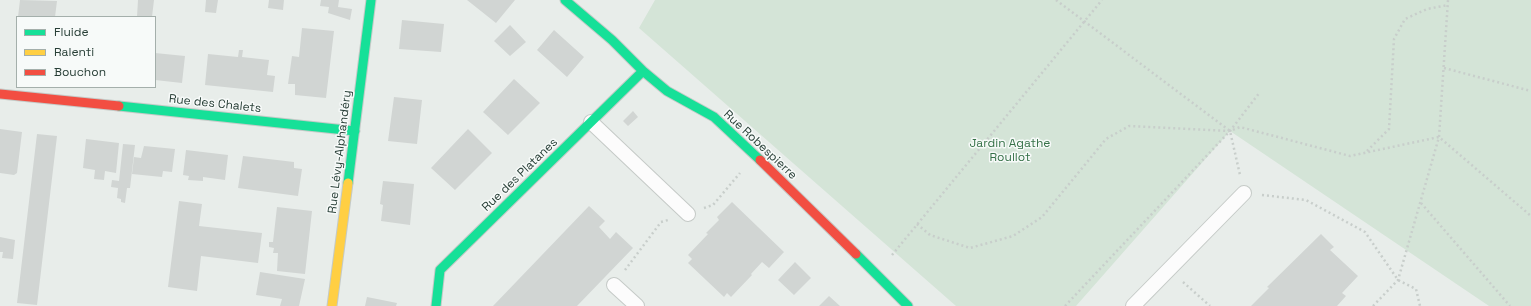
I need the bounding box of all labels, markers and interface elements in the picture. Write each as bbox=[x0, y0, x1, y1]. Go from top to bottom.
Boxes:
legend bbox=[16, 16, 156, 88]
text: Fluide bbox=[54, 24, 89, 40]
text: Ralenti bbox=[54, 44, 94, 60]
text: Bouchon bbox=[54, 64, 106, 80]
street label: Rue Lévy-Alphandéry bbox=[325, 90, 355, 214]
street label: Rue des Chalets bbox=[168, 92, 262, 116]
street label: Rue Robespierre bbox=[720, 107, 800, 183]
street label: Rue des Platanes bbox=[479, 135, 561, 215]
park label: Jardin Agathe Roullot bbox=[970, 137, 1050, 165]

